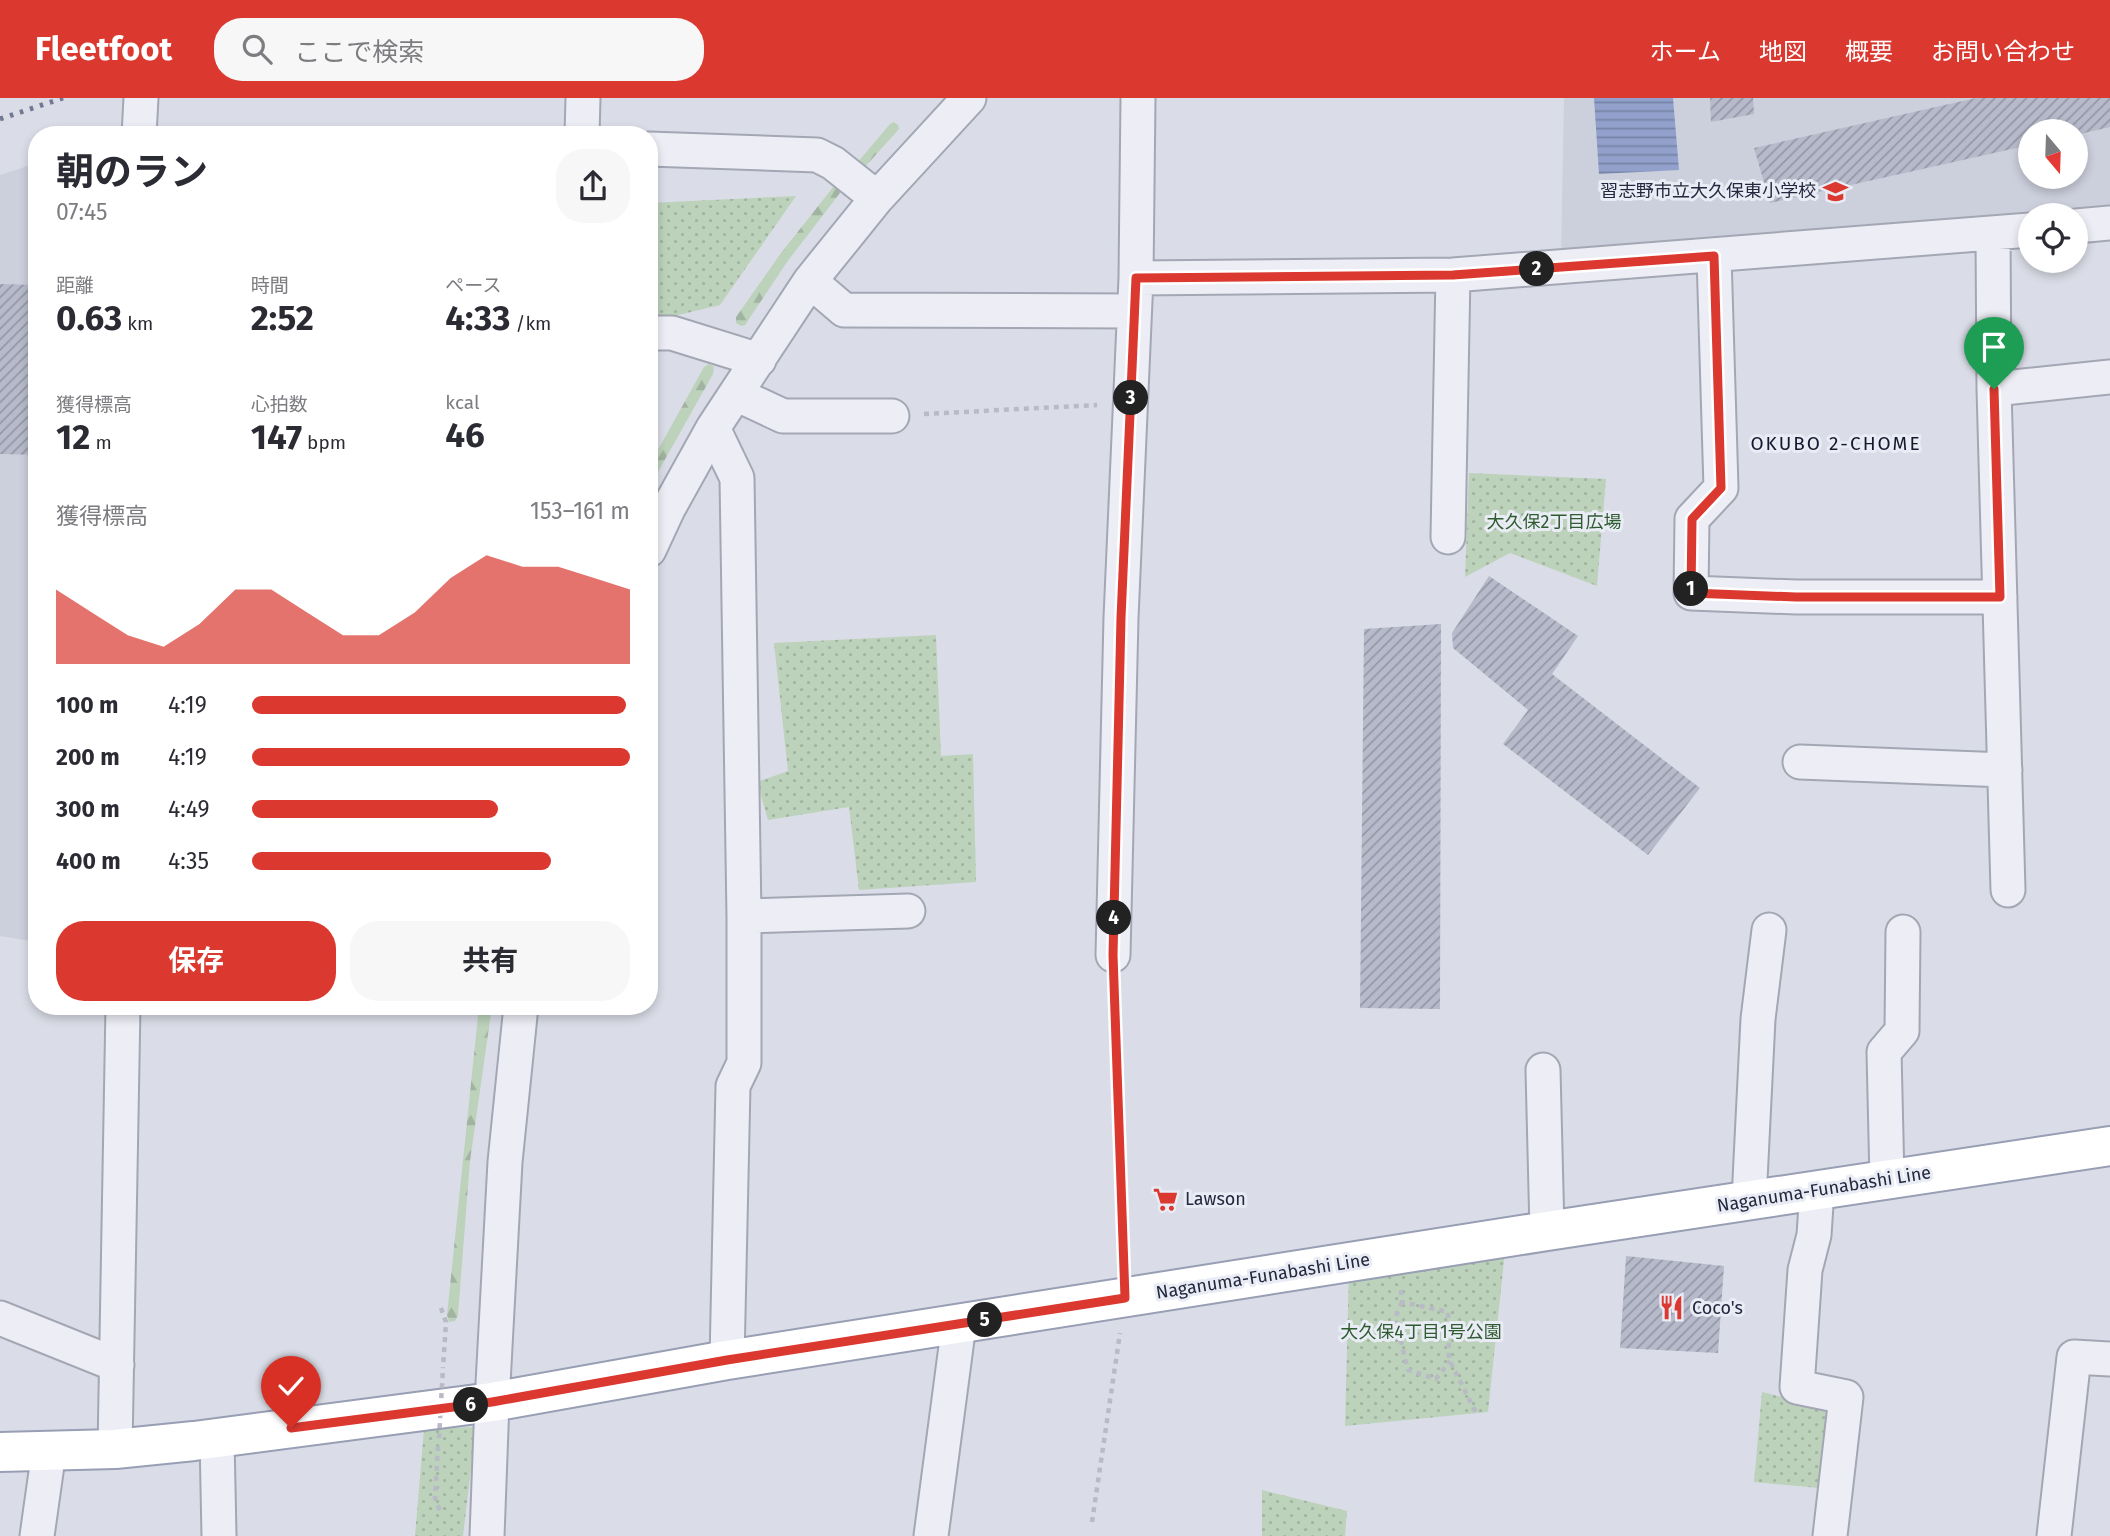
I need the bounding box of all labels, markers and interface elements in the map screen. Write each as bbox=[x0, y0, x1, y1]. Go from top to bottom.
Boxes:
search box bbox=[214, 18, 704, 81]
text: Fleetfoot bbox=[35, 29, 172, 69]
icon: search bbox=[238, 30, 276, 68]
text: ここで検索 bbox=[294, 37, 424, 68]
text: ホーム bbox=[1650, 38, 1721, 66]
text: 地図 bbox=[1759, 38, 1807, 66]
text: 概要 bbox=[1845, 38, 1893, 66]
text: お問い合わせ bbox=[1931, 38, 2075, 66]
north arrow bbox=[2018, 119, 2088, 189]
map controls bbox=[2018, 119, 2088, 273]
text: 朝のラン bbox=[56, 149, 208, 195]
button: share bbox=[556, 149, 630, 223]
school or university icon: 習志野市立大久保東小学校 bbox=[1822, 177, 1850, 205]
place label: 習志野市立大久保東小学校 bbox=[1600, 180, 1816, 202]
text: 07:45 bbox=[56, 198, 108, 226]
button: locate bbox=[2018, 203, 2088, 273]
pin: 2 bbox=[1520, 252, 1554, 286]
text: 2 bbox=[1532, 257, 1541, 280]
text: 距離 bbox=[56, 274, 94, 297]
text: 時間 bbox=[251, 274, 289, 297]
text: ペース bbox=[445, 274, 501, 297]
text: 0.63 bbox=[56, 297, 122, 339]
text: 2:52 bbox=[251, 297, 314, 339]
text: 4:33 bbox=[445, 297, 510, 339]
text: km bbox=[122, 312, 153, 335]
text: /km bbox=[510, 312, 551, 335]
pin bbox=[1964, 317, 2024, 389]
icon: arrive bbox=[1975, 328, 2013, 366]
pin: 3 bbox=[1114, 380, 1148, 416]
text: 3 bbox=[1126, 386, 1135, 409]
text: kcal bbox=[445, 391, 480, 414]
text: 獲得標高 bbox=[56, 393, 132, 416]
text: 心拍数 bbox=[251, 393, 308, 416]
text: 46 bbox=[445, 414, 485, 456]
text: 12 bbox=[56, 416, 90, 458]
text: 147 bbox=[251, 416, 302, 458]
text: m bbox=[90, 431, 112, 454]
text: bpm bbox=[302, 431, 346, 454]
district label: OKUBO 2-CHOME bbox=[1750, 432, 1922, 455]
text: 153–161 m bbox=[530, 497, 630, 525]
text: 獲得標高 bbox=[56, 502, 148, 530]
park label: 大久保2丁目広場 bbox=[1487, 511, 1621, 533]
pin: 1 bbox=[1674, 572, 1708, 606]
text: 1 bbox=[1686, 577, 1695, 600]
text: 100 m bbox=[56, 691, 118, 719]
text: 4:19 bbox=[168, 691, 207, 719]
text: 200 m bbox=[56, 743, 120, 771]
text: 4:19 bbox=[168, 743, 207, 771]
text: 300 m bbox=[56, 795, 120, 823]
text: 4:49 bbox=[168, 795, 210, 823]
text: 400 m bbox=[56, 847, 121, 875]
text: 4:35 bbox=[168, 847, 209, 875]
pin: 4 bbox=[1096, 900, 1132, 936]
text: 4 bbox=[1108, 906, 1119, 929]
button: 保存 bbox=[56, 921, 336, 1001]
button: 共有 bbox=[350, 921, 630, 1001]
street label: Naganuma-Funabashi Line bbox=[1715, 1161, 1933, 1217]
supermarket icon: Lawson bbox=[1151, 1185, 1179, 1213]
place label: Lawson bbox=[1185, 1188, 1246, 1210]
street label: Naganuma-Funabashi Line bbox=[1154, 1248, 1372, 1304]
restaurant icon: Coco's bbox=[1658, 1294, 1686, 1322]
place label: Coco's bbox=[1692, 1297, 1743, 1319]
pin: 5 bbox=[968, 1302, 1002, 1338]
text: 5 bbox=[979, 1308, 990, 1331]
park label: 大久保4丁目1号公園 bbox=[1340, 1321, 1502, 1343]
pin bbox=[261, 1356, 321, 1428]
icon: check bbox=[272, 1367, 310, 1405]
pin: 6 bbox=[454, 1388, 489, 1422]
text: 6 bbox=[465, 1393, 476, 1416]

